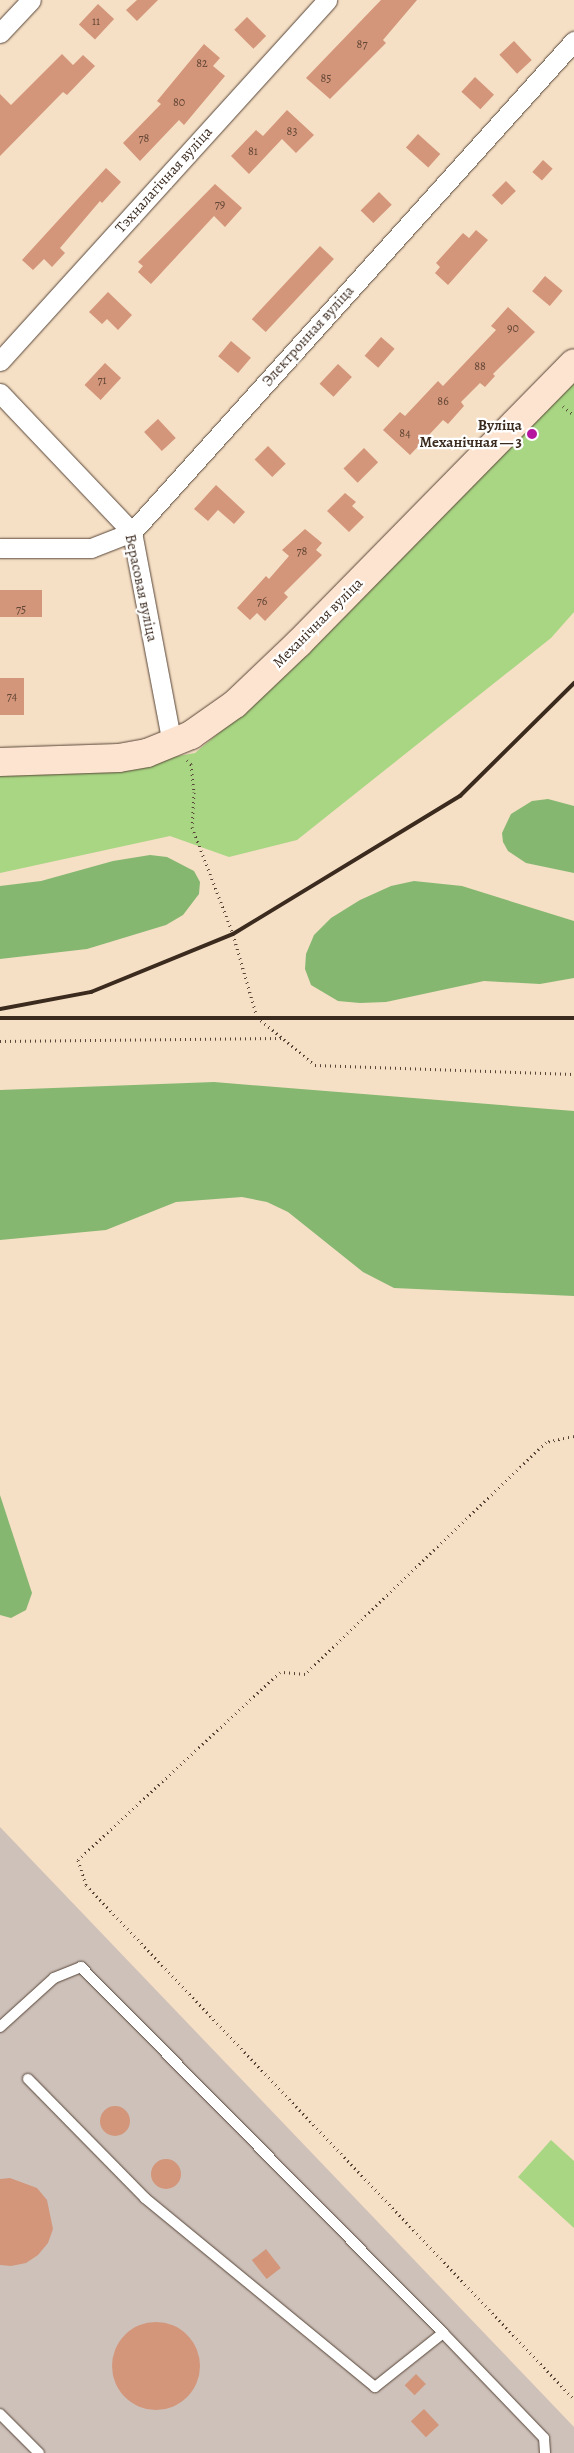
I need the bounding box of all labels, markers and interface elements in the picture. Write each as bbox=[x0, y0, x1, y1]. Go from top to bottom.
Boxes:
house number: 11 bbox=[92, 15, 100, 29]
house number: 87 bbox=[357, 38, 367, 52]
house number: 82 bbox=[196, 57, 208, 71]
house number: 85 bbox=[321, 72, 331, 86]
house number: 80 bbox=[173, 96, 185, 110]
street label: Тэхналагічная вуліца bbox=[112, 123, 216, 237]
house number: 83 bbox=[287, 125, 297, 139]
house number: 78 bbox=[139, 132, 149, 146]
house number: 81 bbox=[248, 145, 258, 159]
house number: 79 bbox=[215, 198, 225, 212]
street label: Электронная вуліца bbox=[258, 282, 358, 390]
house number: 90 bbox=[507, 322, 519, 336]
house number: 88 bbox=[474, 360, 486, 374]
house number: 71 bbox=[97, 374, 107, 388]
house number: 86 bbox=[437, 395, 449, 409]
place label: Вуліца Механічная — 3 bbox=[419, 416, 522, 451]
house number: 84 bbox=[399, 427, 411, 441]
marker: Вуліца Механічная — 3 bbox=[526, 428, 538, 440]
street label: Верасовая вуліца bbox=[121, 533, 161, 643]
house number: 78 bbox=[297, 545, 307, 559]
street label: Механічная вуліца bbox=[269, 574, 367, 672]
house number: 76 bbox=[257, 595, 267, 609]
house number: 75 bbox=[16, 603, 26, 617]
house number: 74 bbox=[7, 690, 17, 704]

